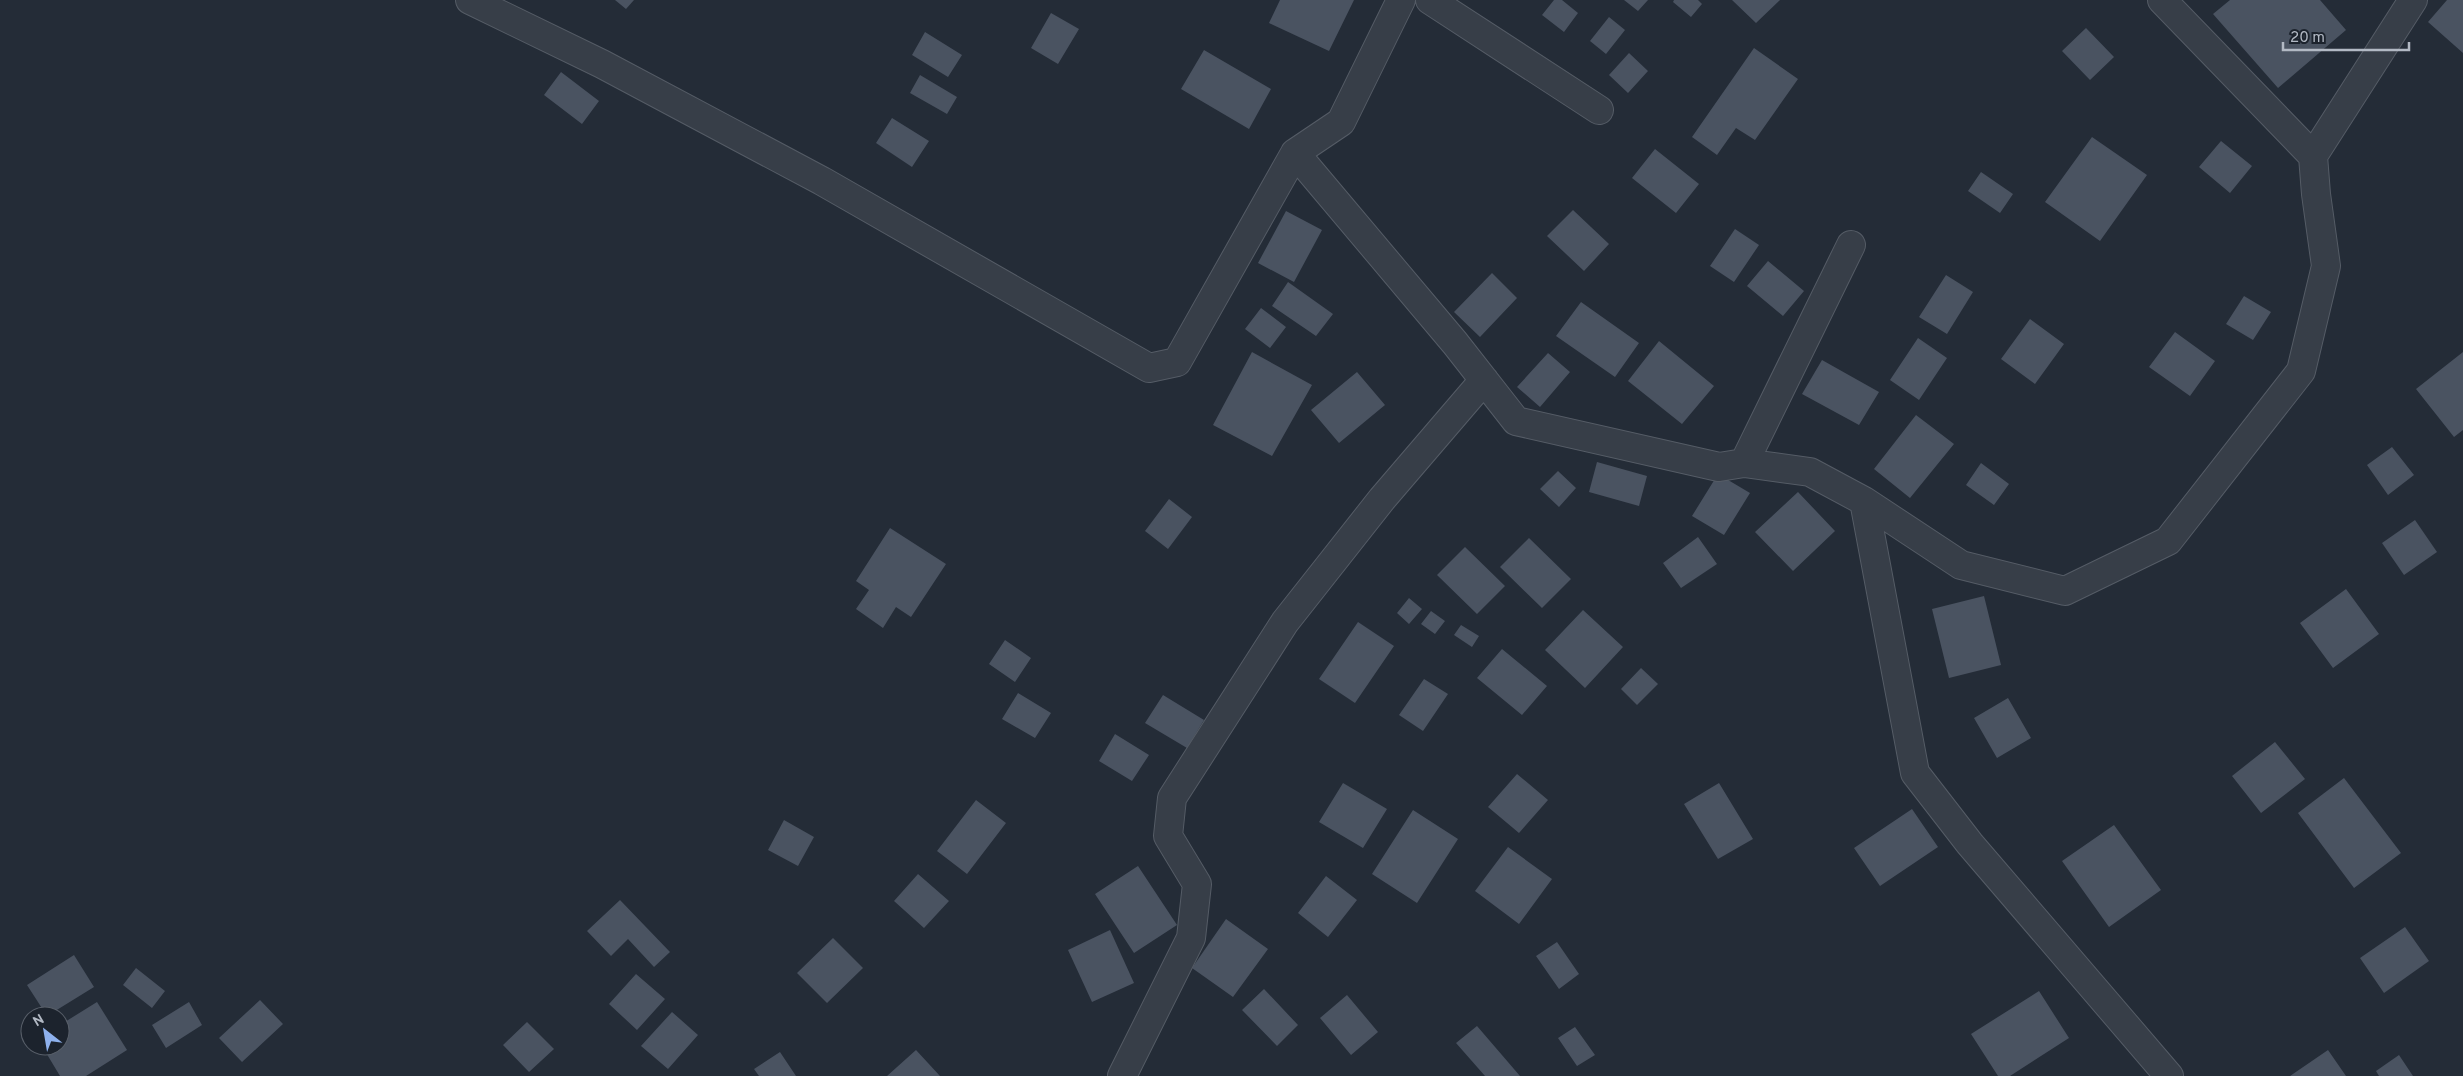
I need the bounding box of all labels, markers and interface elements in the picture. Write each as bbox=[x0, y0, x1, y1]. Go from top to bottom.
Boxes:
scale bar bbox=[2283, 20, 2409, 52]
text: 20 m bbox=[2290, 29, 2325, 48]
north arrow bbox=[20, 1006, 70, 1056]
text: N bbox=[30, 1011, 48, 1031]

